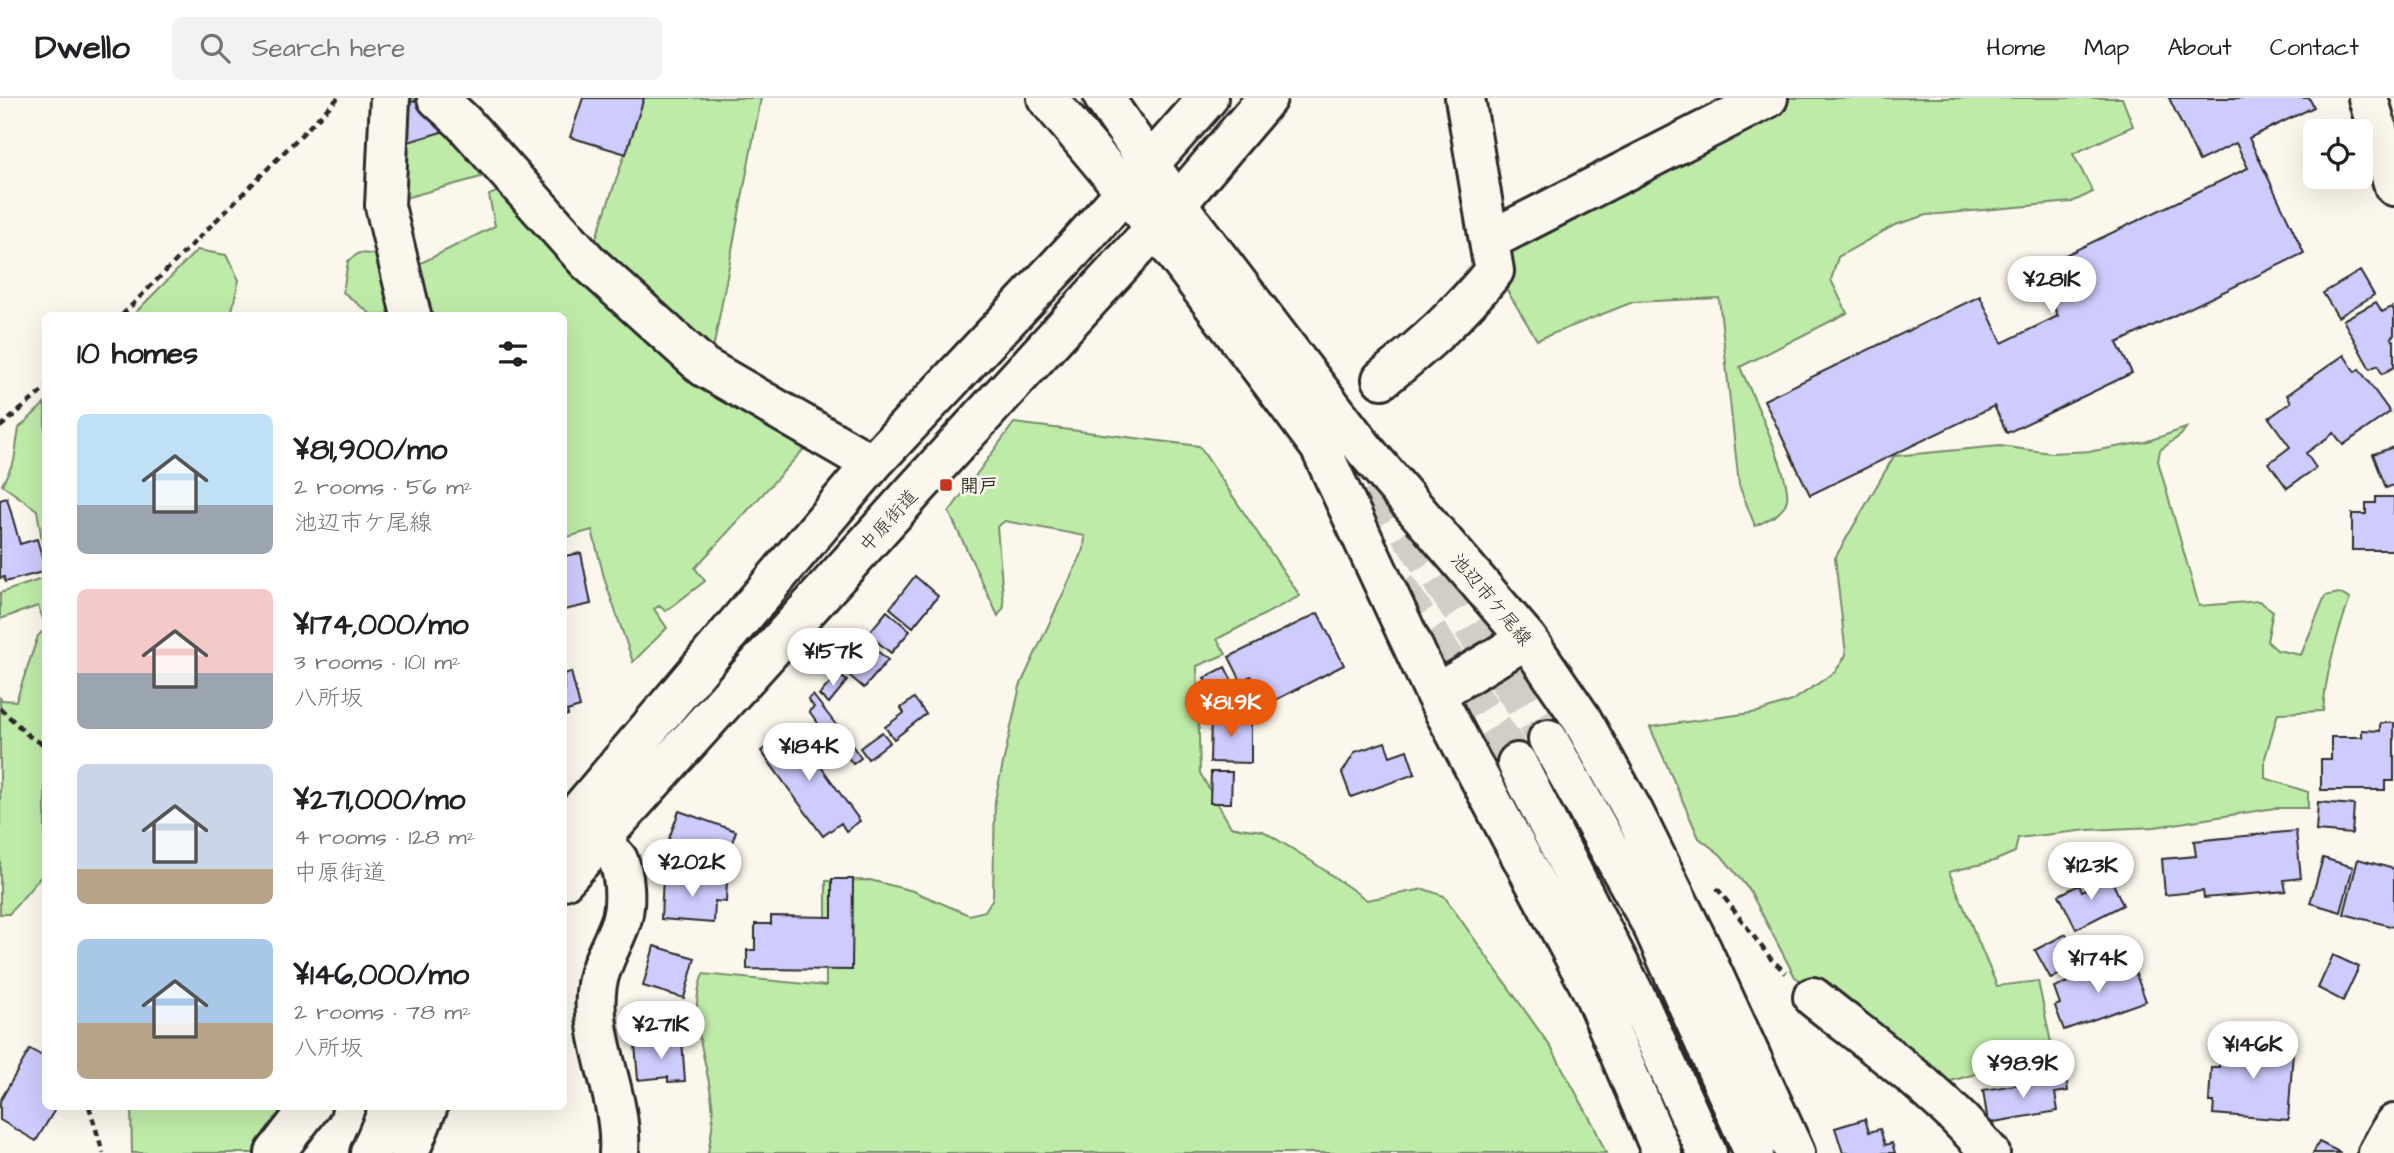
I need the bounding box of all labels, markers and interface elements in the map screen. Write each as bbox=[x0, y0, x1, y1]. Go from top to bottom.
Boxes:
search box bbox=[172, 17, 662, 80]
text: Dwello bbox=[35, 25, 130, 71]
icon: search bbox=[196, 29, 234, 67]
text: Search here bbox=[252, 30, 405, 66]
text: Home bbox=[1986, 31, 2046, 65]
text: Map bbox=[2084, 31, 2129, 65]
text: About bbox=[2167, 31, 2232, 65]
text: Contact bbox=[2270, 31, 2359, 65]
map controls bbox=[2303, 119, 2373, 189]
button: locate bbox=[2303, 119, 2373, 189]
pin: ¥281K bbox=[2003, 256, 2101, 316]
text: ¥281K bbox=[2023, 263, 2081, 295]
text: 10 homes bbox=[77, 333, 198, 375]
icon: filters bbox=[494, 335, 532, 373]
text: ¥81,900/mo bbox=[294, 429, 447, 471]
icon: home bbox=[133, 442, 217, 526]
text: 2 rooms · 56 m² bbox=[294, 471, 472, 503]
place label: 開戸 bbox=[960, 473, 998, 500]
marker: 開戸 bbox=[938, 477, 954, 493]
street label: 中原街道 bbox=[854, 484, 925, 558]
text: 池辺市ケ尾線 bbox=[294, 507, 432, 539]
street label: 池辺市ケ尾線 bbox=[1444, 548, 1538, 652]
text: ¥174,000/mo bbox=[294, 604, 469, 646]
icon: home bbox=[133, 617, 217, 701]
pin: ¥157K bbox=[784, 628, 882, 688]
text: ¥157K bbox=[803, 635, 863, 667]
text: 3 rooms · 101 m² bbox=[294, 646, 461, 678]
pin: ¥81.9K bbox=[1174, 680, 1288, 739]
text: 八所坂 bbox=[294, 682, 363, 714]
text: ¥81.9K bbox=[1201, 686, 1261, 718]
pin: ¥184K bbox=[760, 724, 858, 783]
text: ¥184K bbox=[779, 730, 839, 762]
text: ¥271,000/mo bbox=[294, 779, 465, 821]
icon: home bbox=[133, 792, 217, 876]
text: 4 rooms · 128 m² bbox=[294, 821, 475, 853]
pin: ¥202K bbox=[643, 840, 741, 899]
pin: ¥123K bbox=[2042, 842, 2140, 902]
text: ¥202K bbox=[658, 846, 726, 878]
text: ¥123K bbox=[2064, 849, 2118, 881]
text: 中原街道 bbox=[294, 857, 386, 889]
pin: ¥174K bbox=[2049, 936, 2147, 995]
text: ¥174K bbox=[2069, 942, 2127, 974]
text: ¥146,000/mo bbox=[294, 954, 469, 996]
icon: home bbox=[133, 967, 217, 1051]
text: 2 rooms · 78 m² bbox=[294, 996, 471, 1028]
pin: ¥271K bbox=[612, 1002, 710, 1061]
text: ¥271K bbox=[633, 1008, 689, 1040]
pin: ¥146K bbox=[2204, 1021, 2302, 1081]
text: ¥146K bbox=[2223, 1028, 2283, 1060]
text: 八所坂 bbox=[294, 1032, 363, 1064]
pin: ¥98.9K bbox=[1966, 1040, 2080, 1100]
text: ¥98.9K bbox=[1988, 1047, 2058, 1079]

